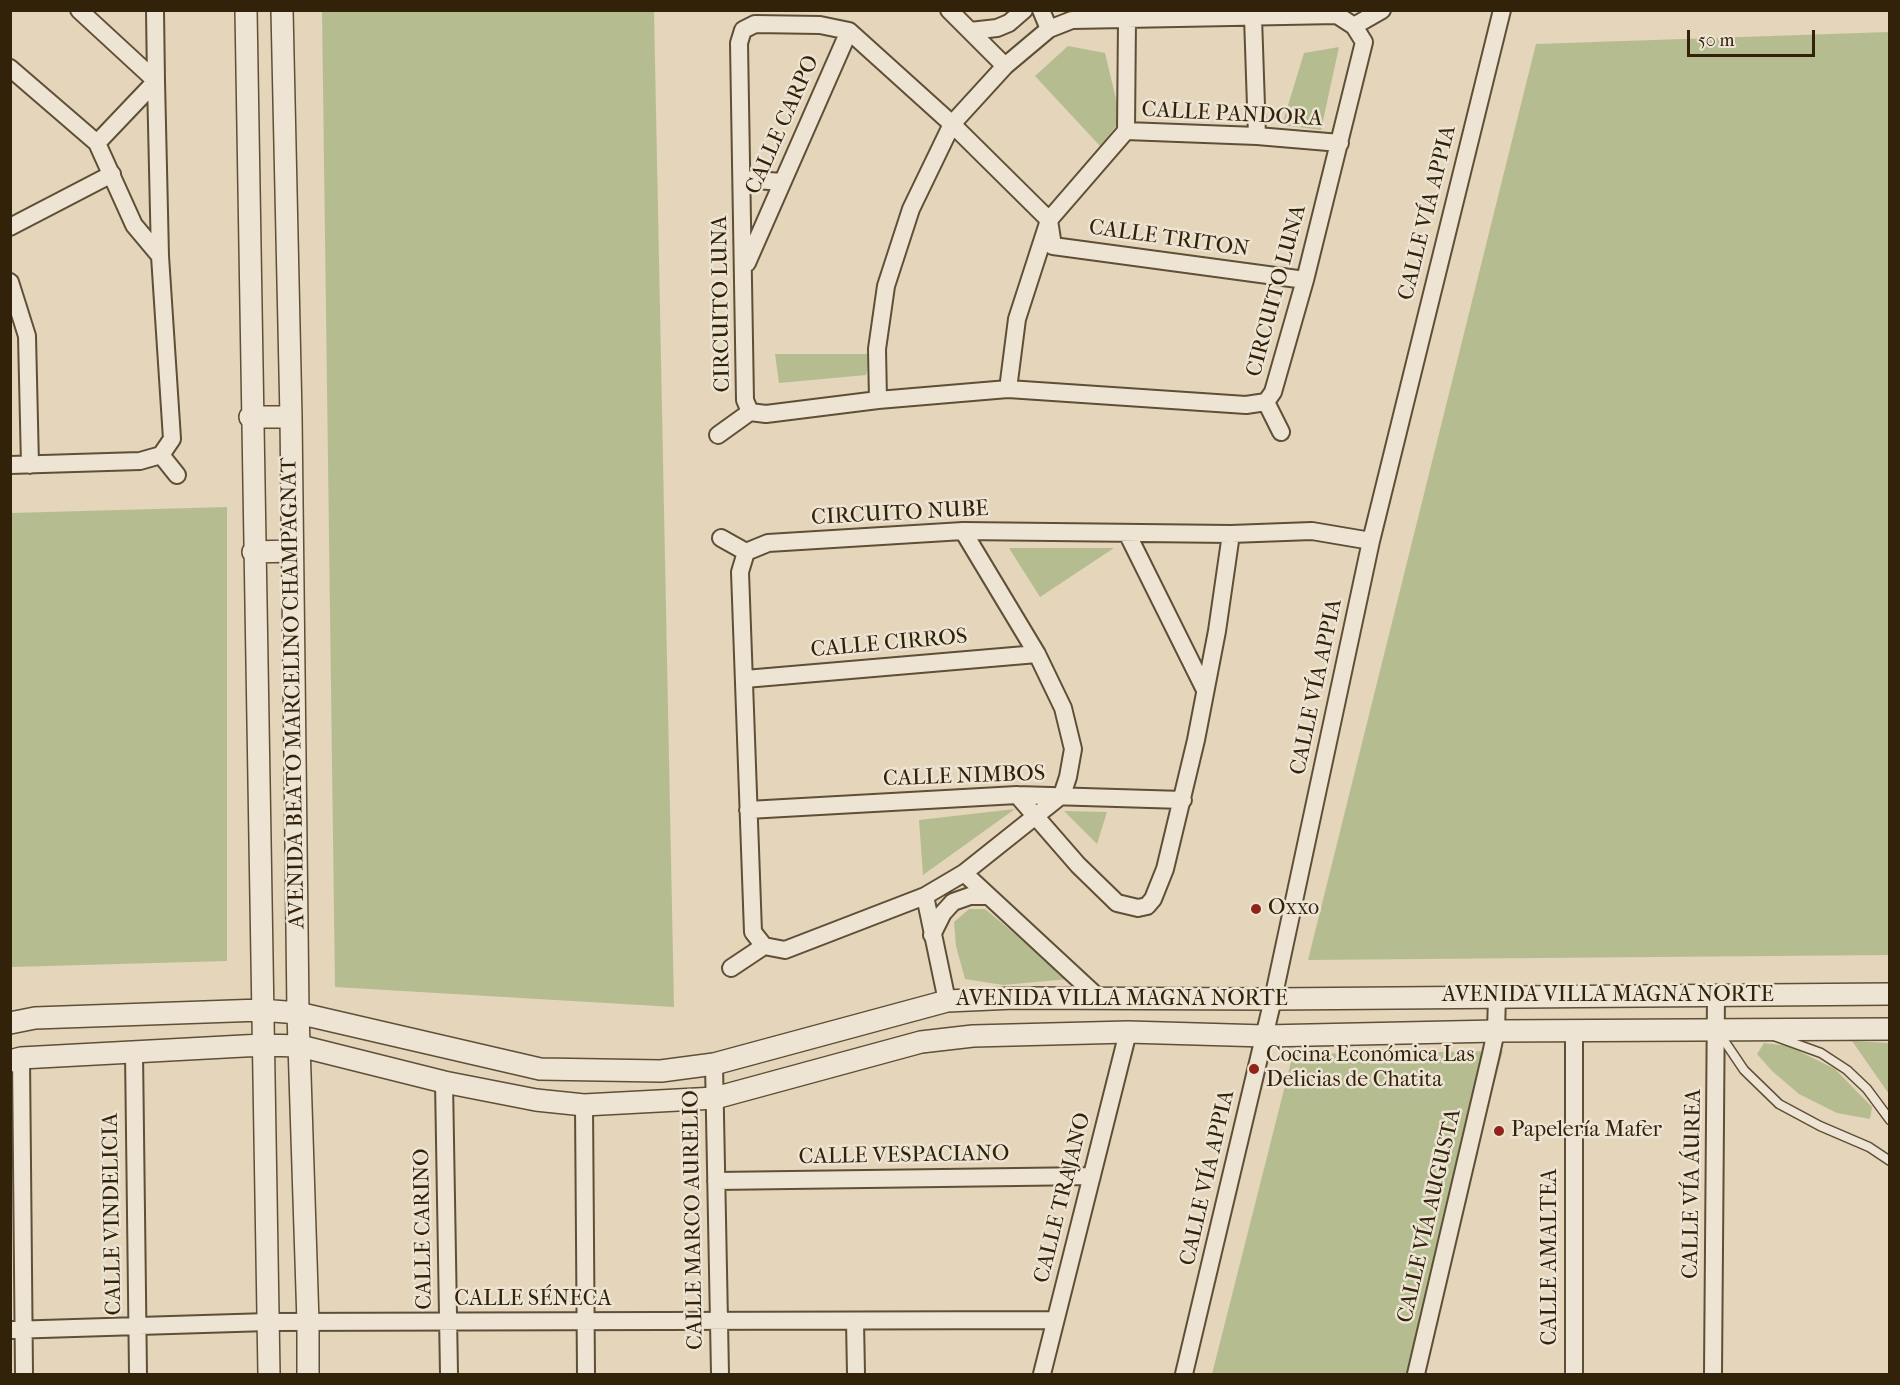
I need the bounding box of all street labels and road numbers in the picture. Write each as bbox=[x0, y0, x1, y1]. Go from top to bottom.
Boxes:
street label: CALLE CARPO bbox=[741, 51, 825, 199]
street label: CALLE PANDORA bbox=[1141, 97, 1323, 133]
street label: CALLE VÍA APPIA bbox=[1394, 123, 1462, 303]
street label: CIRCUITO LUNA bbox=[1241, 202, 1313, 380]
street label: CIRCUITO LUNA bbox=[707, 215, 737, 393]
street label: CALLE TRITON bbox=[1087, 215, 1251, 263]
street label: AVENIDA BEATO MARCELINO CHAMPAGNAT bbox=[277, 457, 311, 929]
street label: CIRCUITO NUBE bbox=[811, 496, 989, 532]
street label: CALLE VÍA APPIA bbox=[1285, 597, 1349, 777]
street label: CALLE CIRROS bbox=[810, 624, 968, 664]
street label: CALLE NIMBOS bbox=[882, 761, 1046, 793]
street label: AVENIDA VILLA MAGNA NORTE bbox=[1442, 983, 1774, 1009]
street label: AVENIDA VILLA MAGNA NORTE bbox=[956, 987, 1288, 1013]
street label: CALLE VÍA APPIA bbox=[1175, 1088, 1241, 1268]
street label: CALLE VÍA ÁUREA bbox=[1678, 1089, 1708, 1279]
street label: CALLE MARCO AURELIO bbox=[679, 1090, 709, 1350]
street label: CALLE VÍA AUGUSTA bbox=[1393, 1106, 1467, 1326]
street label: CALLE TRAJANO bbox=[1029, 1110, 1097, 1286]
street label: CALLE VINDELICIA bbox=[98, 1113, 128, 1315]
street label: CALLE VESPACIANO bbox=[798, 1141, 1010, 1171]
street label: CALLE CARINO bbox=[409, 1148, 439, 1310]
street label: CALLE AMALTEA bbox=[1538, 1168, 1564, 1346]
street label: CALLE SÉNECA bbox=[454, 1287, 612, 1313]

